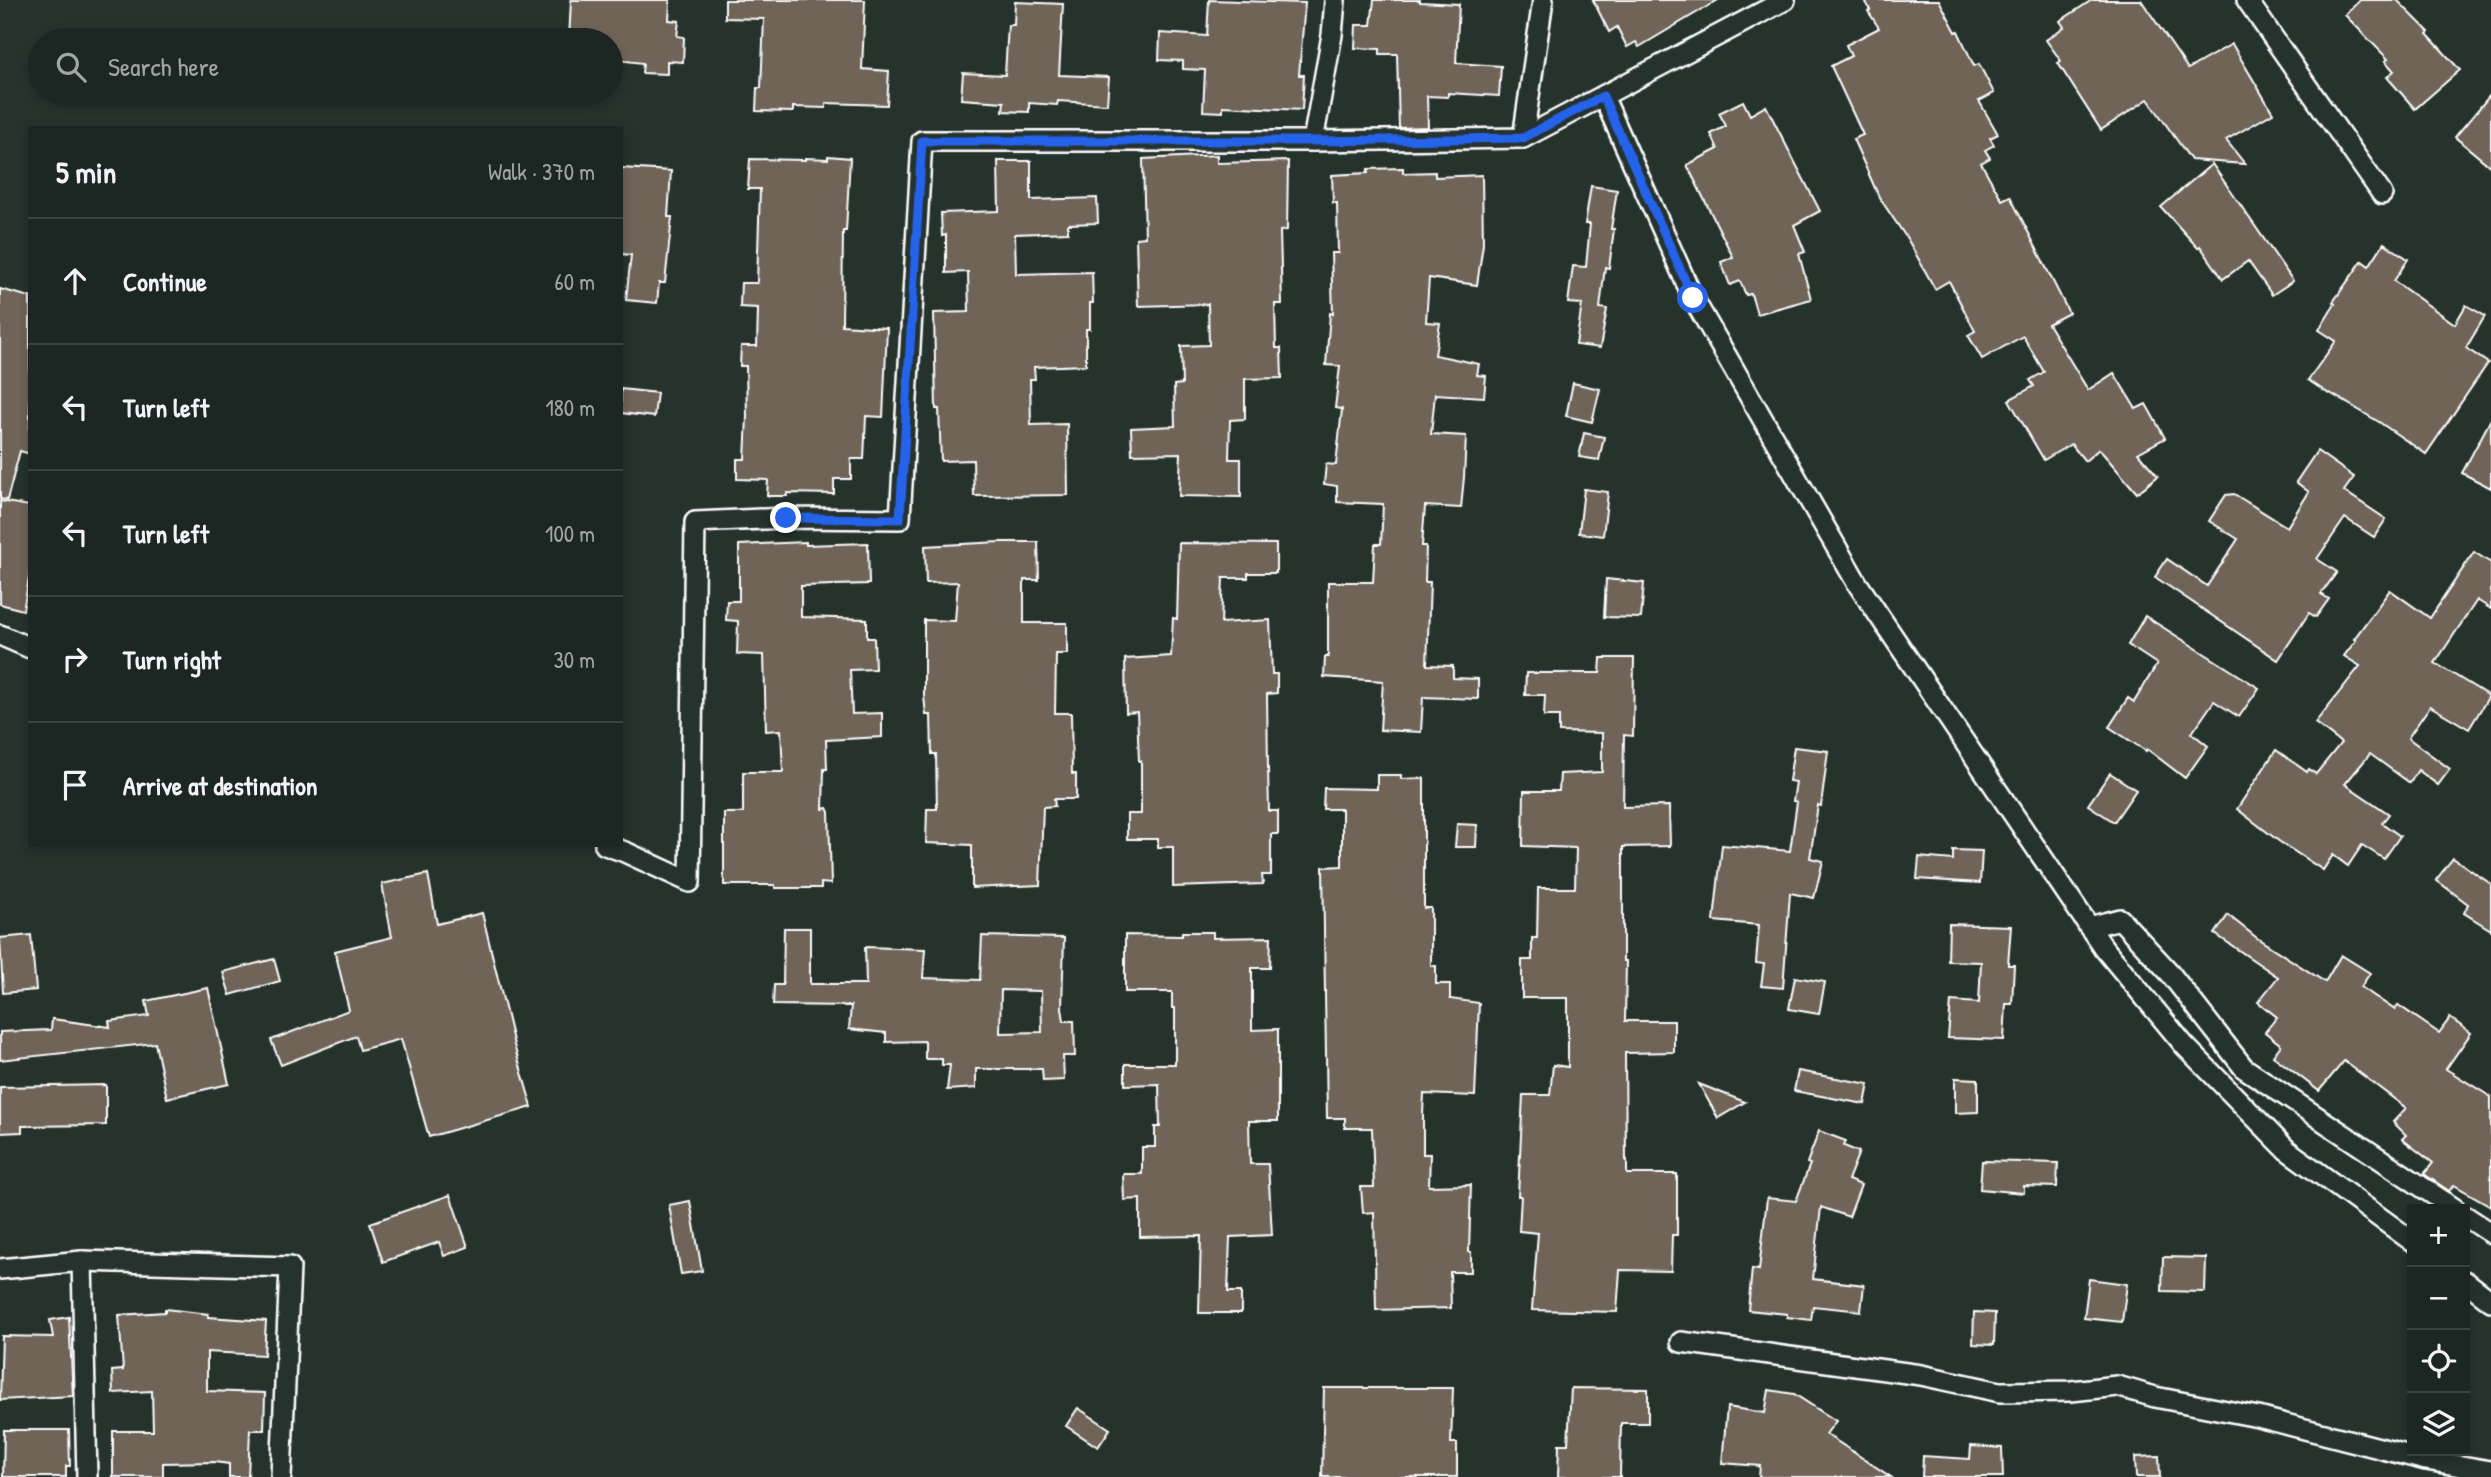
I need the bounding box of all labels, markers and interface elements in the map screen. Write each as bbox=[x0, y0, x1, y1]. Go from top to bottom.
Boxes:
search box bbox=[28, 28, 623, 105]
icon: search bbox=[52, 48, 90, 86]
text: Search here bbox=[108, 49, 219, 84]
text: 5 min bbox=[56, 152, 116, 192]
text: Walk · 370 m bbox=[488, 156, 595, 187]
icon: ahead bbox=[56, 262, 94, 300]
text: Continue bbox=[123, 264, 207, 299]
text: 60 m bbox=[555, 266, 595, 297]
route start bbox=[1677, 282, 1708, 313]
icon: left bbox=[56, 388, 94, 426]
text: Turn left bbox=[123, 390, 209, 425]
text: 180 m bbox=[545, 392, 595, 423]
route end bbox=[770, 502, 801, 533]
icon: left bbox=[56, 514, 94, 552]
text: Turn left bbox=[123, 516, 209, 551]
text: 100 m bbox=[545, 518, 595, 549]
icon: right bbox=[56, 640, 94, 678]
text: Turn right bbox=[123, 642, 221, 677]
text: 30 m bbox=[553, 644, 595, 675]
icon: arrive bbox=[56, 766, 94, 804]
text: Arrive at destination bbox=[123, 768, 318, 803]
map controls bbox=[2407, 1204, 2470, 1456]
button: + bbox=[2407, 1204, 2470, 1267]
button: − bbox=[2407, 1267, 2470, 1330]
button: locate bbox=[2407, 1330, 2470, 1393]
button: layers bbox=[2407, 1393, 2470, 1456]

